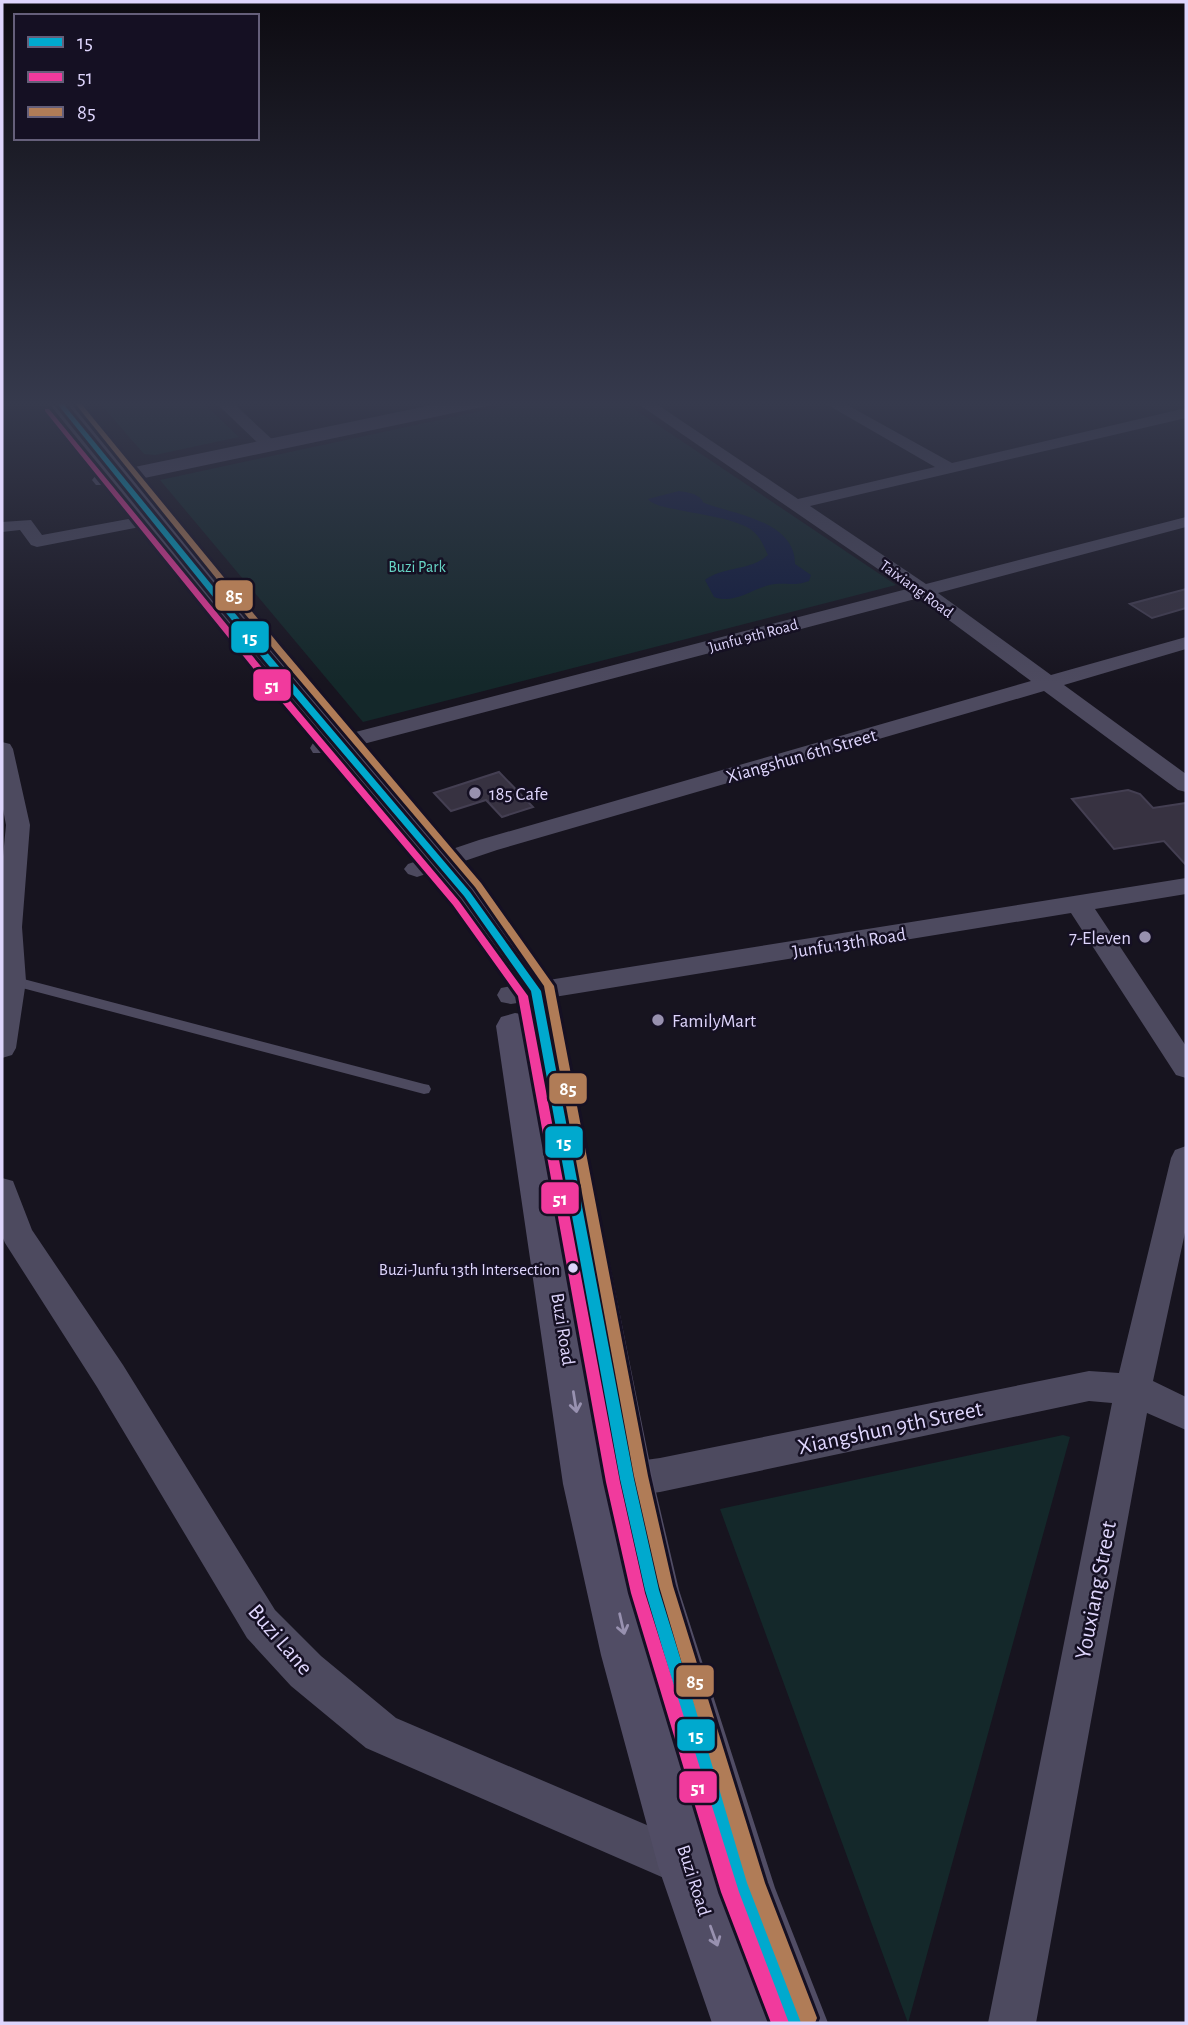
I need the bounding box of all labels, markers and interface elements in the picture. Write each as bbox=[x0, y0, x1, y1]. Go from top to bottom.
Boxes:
legend bbox=[14, 14, 259, 140]
text: 15 bbox=[77, 32, 93, 53]
text: 51 bbox=[77, 67, 93, 88]
text: 85 bbox=[77, 102, 96, 123]
street label: Taixiang Road bbox=[877, 557, 956, 621]
park label: Buzi Park bbox=[388, 559, 446, 575]
line badge: 85 bbox=[214, 579, 254, 612]
text: 85 bbox=[225, 587, 243, 606]
street label: Junfu 9th Road bbox=[707, 616, 800, 656]
line badge: 15 bbox=[230, 620, 270, 654]
text: 15 bbox=[242, 629, 258, 648]
line badge: 51 bbox=[252, 668, 292, 702]
text: 51 bbox=[264, 677, 280, 696]
street label: Xiangshun 6th Street bbox=[724, 726, 879, 787]
marker: 185 Cafe bbox=[467, 785, 483, 801]
place label: 185 Cafe bbox=[489, 785, 548, 804]
street label: Junfu 13th Road bbox=[791, 925, 907, 962]
place label: 7-Eleven bbox=[1069, 929, 1131, 948]
marker: 7-Eleven bbox=[1137, 929, 1153, 945]
marker: FamilyMart bbox=[650, 1012, 666, 1028]
place label: FamilyMart bbox=[672, 1012, 756, 1031]
line badge: 85 bbox=[548, 1072, 588, 1105]
text: 85 bbox=[559, 1080, 577, 1099]
line badge: 15 bbox=[544, 1125, 584, 1159]
text: 15 bbox=[556, 1134, 572, 1153]
line badge: 51 bbox=[540, 1181, 580, 1215]
text: 51 bbox=[552, 1190, 568, 1209]
place label: Buzi-Junfu 13th Intersection bbox=[379, 1261, 560, 1278]
marker: Buzi-Junfu 13th Intersection bbox=[566, 1261, 580, 1275]
street label: Buzi Road bbox=[547, 1292, 578, 1367]
one-way arrow bbox=[569, 1390, 582, 1412]
street label: Xiangshun 9th Street bbox=[796, 1397, 985, 1459]
street label: Youxiang Street bbox=[1072, 1518, 1121, 1662]
street label: Buzi Lane bbox=[243, 1600, 317, 1680]
one-way arrow bbox=[616, 1612, 629, 1635]
line badge: 85 bbox=[675, 1664, 715, 1698]
text: 85 bbox=[686, 1673, 704, 1692]
line badge: 15 bbox=[676, 1718, 716, 1752]
text: 15 bbox=[688, 1727, 704, 1746]
line badge: 51 bbox=[678, 1770, 718, 1804]
text: 51 bbox=[690, 1779, 706, 1798]
street label: Buzi Road bbox=[673, 1843, 714, 1918]
one-way arrow bbox=[709, 1925, 721, 1947]

